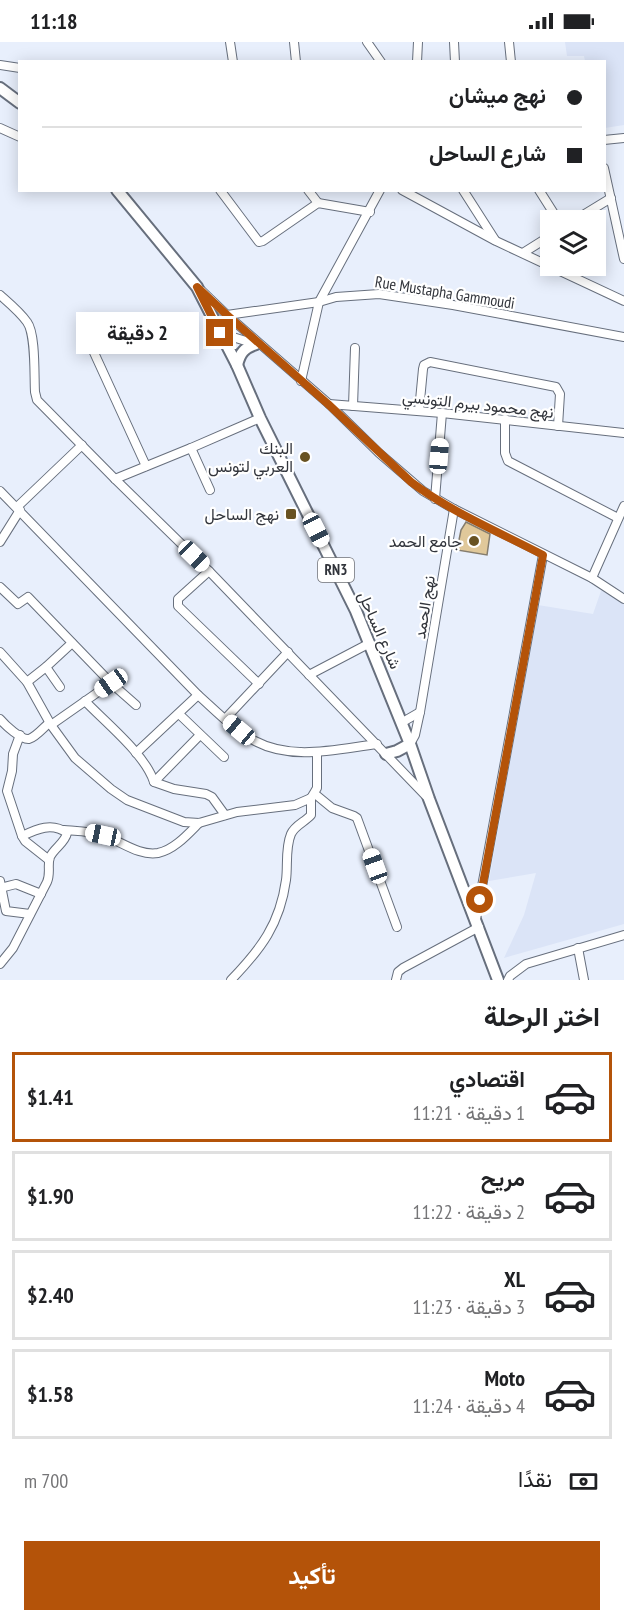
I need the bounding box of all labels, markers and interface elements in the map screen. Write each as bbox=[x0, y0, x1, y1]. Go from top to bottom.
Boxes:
text: 11:18 bbox=[30, 7, 78, 35]
text: نهج ميشان bbox=[449, 81, 546, 109]
text: شارع الساحل bbox=[429, 139, 546, 167]
map controls bbox=[540, 210, 606, 276]
button: layers bbox=[540, 210, 606, 276]
street label: Rue Mustapha Gammoudi bbox=[374, 271, 516, 313]
callout: 2 دقيقة bbox=[76, 312, 199, 354]
route end bbox=[206, 319, 233, 346]
text: 2 دقيقة bbox=[107, 320, 168, 346]
street label: نهج محمود بيرم التونسي bbox=[401, 386, 555, 426]
car bbox=[428, 437, 450, 475]
place label: البنك العربي لتونس bbox=[208, 438, 293, 480]
marker: البنك العربي لتونس bbox=[298, 450, 312, 464]
place label: نهج الساحل bbox=[205, 504, 279, 526]
marker: نهج الساحل bbox=[284, 507, 298, 521]
car bbox=[300, 510, 332, 550]
place label: جامع الحمد bbox=[389, 531, 462, 553]
marker: جامع الحمد bbox=[467, 534, 481, 548]
car bbox=[175, 537, 213, 575]
road number: RN3 bbox=[318, 558, 354, 582]
street label: نهج الحمد bbox=[409, 574, 441, 640]
street label: شارع الساحل bbox=[352, 588, 406, 673]
car bbox=[91, 665, 131, 701]
car bbox=[219, 712, 259, 748]
car bbox=[84, 822, 122, 848]
car bbox=[360, 846, 390, 886]
route start bbox=[466, 886, 493, 913]
text: اختر الرحلة bbox=[484, 999, 600, 1033]
text: اقتصادي bbox=[449, 1065, 525, 1093]
icon: car bbox=[543, 1070, 597, 1124]
text: $1.41 bbox=[27, 1083, 74, 1111]
text: 1 دقيقة · 11:21 bbox=[413, 1100, 525, 1126]
text: مريح bbox=[481, 1164, 525, 1192]
icon: car bbox=[543, 1169, 597, 1223]
text: $1.90 bbox=[27, 1182, 74, 1210]
text: 2 دقيقة · 11:22 bbox=[413, 1199, 525, 1225]
text: XL bbox=[504, 1265, 525, 1293]
icon: car bbox=[543, 1268, 597, 1322]
text: $2.40 bbox=[27, 1281, 74, 1309]
text: 3 دقيقة · 11:23 bbox=[413, 1294, 525, 1320]
text: Moto bbox=[484, 1364, 525, 1392]
icon: car bbox=[543, 1367, 597, 1421]
text: $1.58 bbox=[27, 1380, 74, 1408]
text: 4 دقيقة · 11:24 bbox=[413, 1393, 525, 1419]
text: نقدًا bbox=[518, 1465, 552, 1493]
icon: cash bbox=[567, 1465, 600, 1498]
text: 700 m bbox=[24, 1468, 68, 1494]
button: تأكيد bbox=[24, 1541, 600, 1610]

